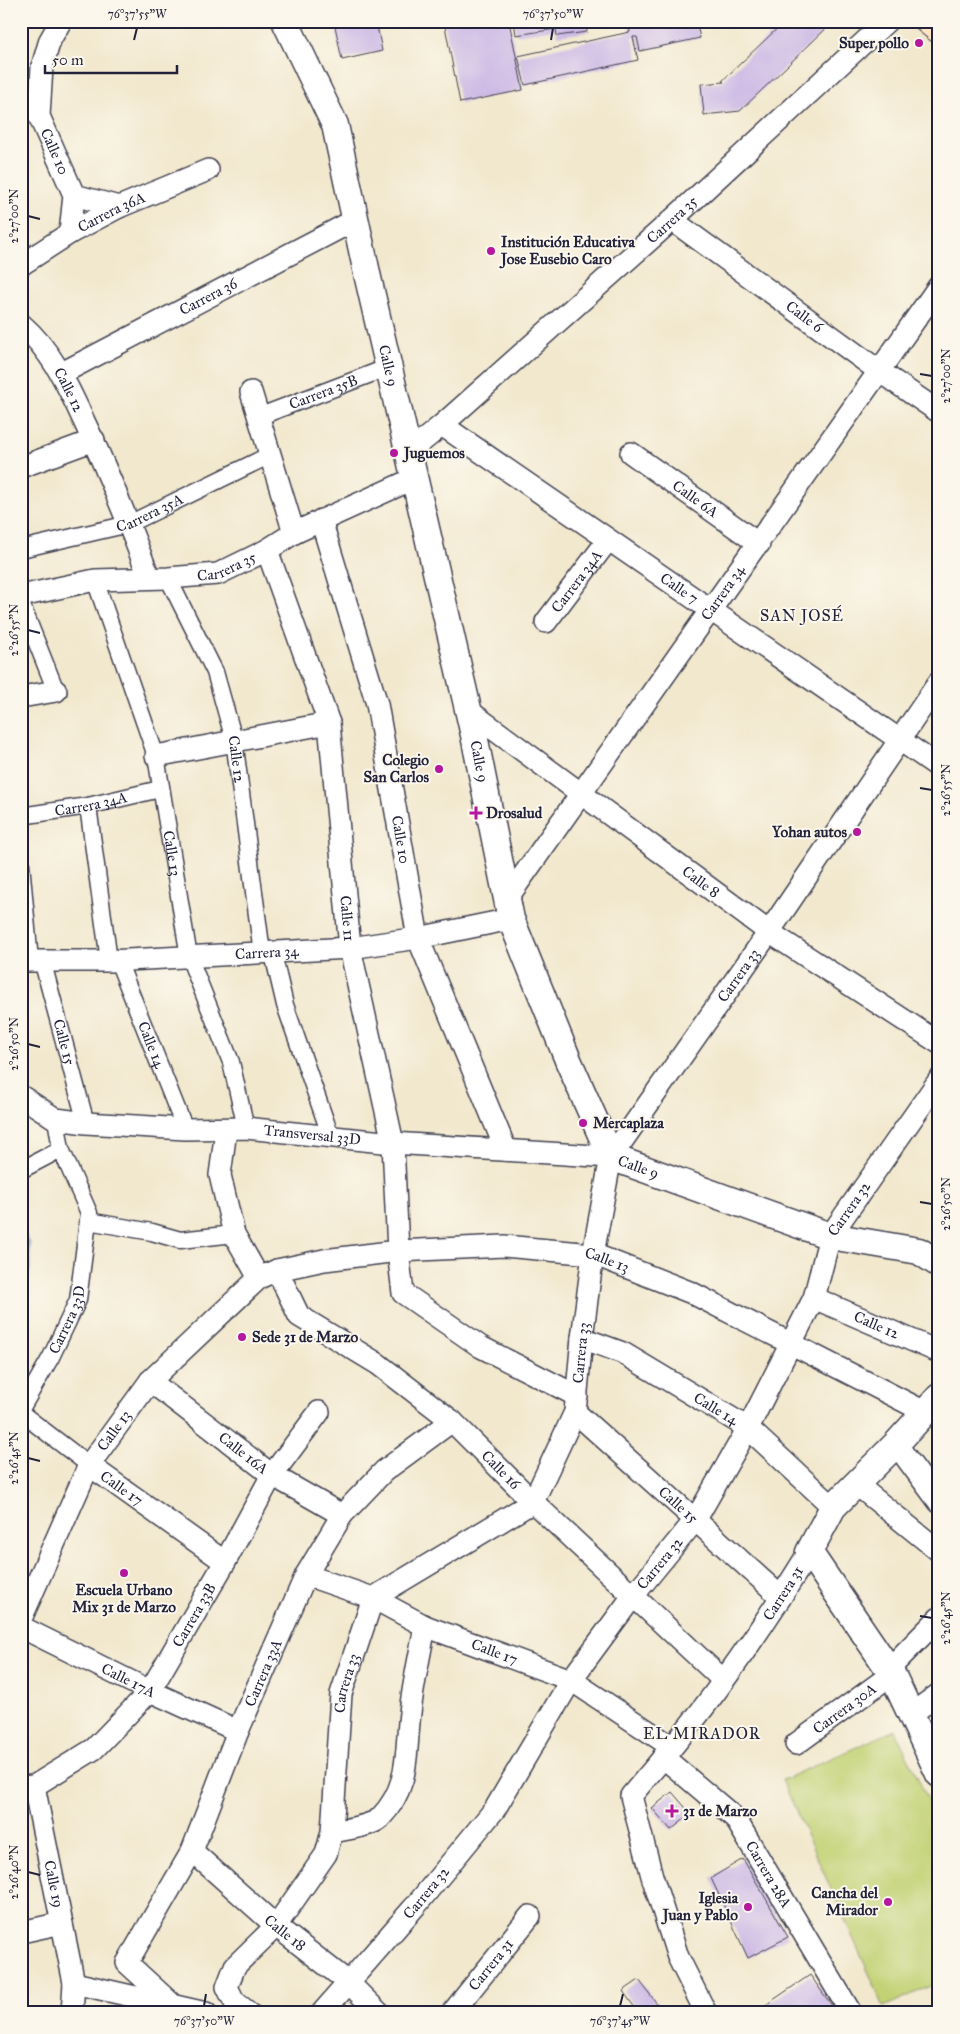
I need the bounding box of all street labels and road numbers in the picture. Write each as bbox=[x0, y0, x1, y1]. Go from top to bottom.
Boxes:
street label: Calle 10 bbox=[37, 126, 73, 177]
street label: Carrera 36A bbox=[75, 188, 148, 236]
street label: Carrera 35 bbox=[643, 192, 701, 247]
street label: Carrera 36 bbox=[176, 273, 241, 319]
street label: Calle 6 bbox=[782, 297, 828, 337]
street label: Calle 9 bbox=[375, 343, 402, 388]
street label: Calle 12 bbox=[50, 364, 88, 415]
street label: Carrera 35B bbox=[287, 371, 360, 413]
street label: Calle 6A bbox=[669, 476, 722, 521]
street label: Carrera 35A bbox=[114, 490, 186, 536]
street label: Carrera 34A bbox=[547, 547, 606, 616]
street label: Carrera 35 bbox=[196, 548, 259, 585]
street label: Carrera 34 bbox=[697, 561, 749, 624]
street label: Calle 7 bbox=[657, 569, 702, 608]
street label: Calle 12 bbox=[224, 734, 249, 784]
street label: Calle 9 bbox=[466, 739, 492, 784]
street label: Carrera 34A bbox=[53, 788, 129, 820]
street label: Calle 10 bbox=[388, 814, 414, 865]
street label: Calle 13 bbox=[159, 829, 185, 878]
street label: Calle 8 bbox=[679, 862, 723, 902]
street label: Calle 11 bbox=[336, 895, 358, 942]
street label: Carrera 34 bbox=[235, 942, 300, 963]
street label: Carrera 33 bbox=[714, 945, 763, 1006]
street label: Calle 15 bbox=[49, 1017, 79, 1067]
street label: Calle 14 bbox=[134, 1019, 169, 1071]
street label: Transversal 33D bbox=[263, 1121, 362, 1149]
street label: Calle 9 bbox=[615, 1151, 661, 1182]
street label: Carrera 32 bbox=[824, 1177, 875, 1240]
street label: Calle 13 bbox=[584, 1244, 632, 1276]
street label: Carrera 33D bbox=[45, 1284, 89, 1357]
street label: Calle 12 bbox=[851, 1307, 902, 1343]
street label: Carrera 33 bbox=[569, 1321, 593, 1384]
street label: Calle 14 bbox=[690, 1389, 742, 1429]
street label: Calle 13 bbox=[93, 1407, 135, 1454]
street label: Calle 16A bbox=[215, 1428, 272, 1478]
street label: Calle 16 bbox=[478, 1447, 525, 1494]
street label: Calle 17 bbox=[97, 1467, 146, 1510]
street label: Calle 15 bbox=[655, 1482, 702, 1527]
street label: Carrera 32 bbox=[633, 1533, 687, 1593]
street label: Carrera 31 bbox=[759, 1563, 807, 1624]
street label: Carrera 33B bbox=[169, 1580, 220, 1650]
street label: Calle 17 bbox=[469, 1635, 520, 1668]
street label: Carrera 33A bbox=[241, 1637, 286, 1709]
street label: Carrera 33 bbox=[331, 1651, 363, 1714]
street label: Calle 17A bbox=[98, 1659, 158, 1701]
street label: Carrera 30A bbox=[809, 1680, 880, 1738]
street label: Carrera 28A bbox=[742, 1838, 795, 1911]
street label: Calle 19 bbox=[40, 1859, 67, 1909]
street label: Carrera 32 bbox=[399, 1863, 453, 1923]
street label: Calle 18 bbox=[261, 1911, 310, 1955]
street label: Carrera 31 bbox=[465, 1935, 517, 1994]

